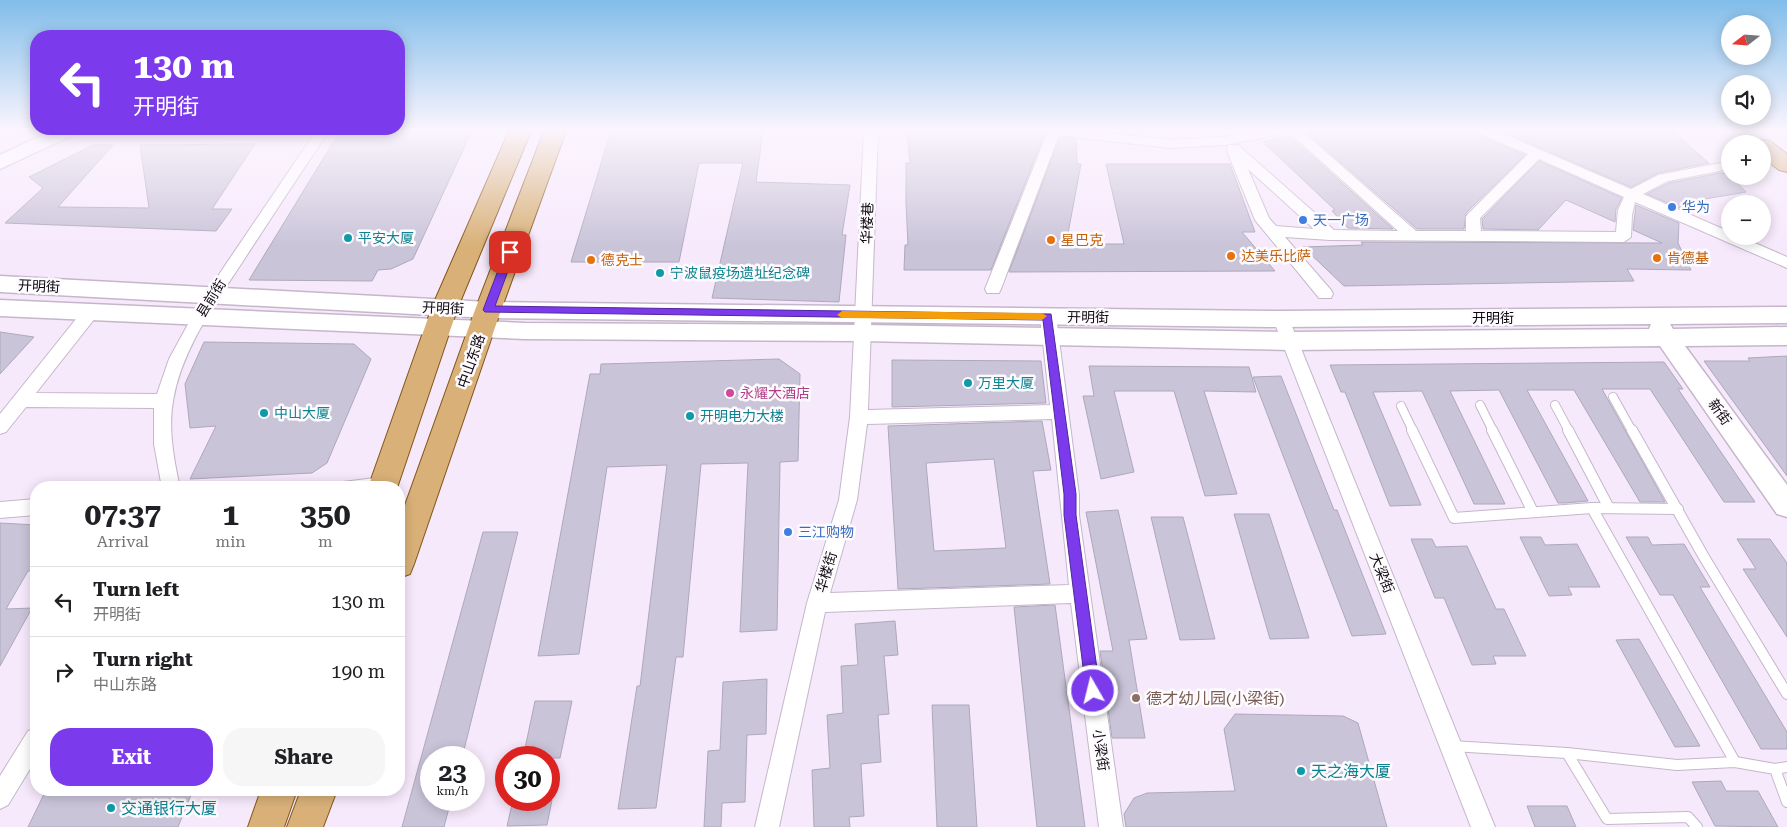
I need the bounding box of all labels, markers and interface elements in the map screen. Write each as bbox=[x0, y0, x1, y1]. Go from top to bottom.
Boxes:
north arrow bbox=[1721, 15, 1771, 65]
map controls bbox=[1721, 15, 1771, 245]
text: 130 m bbox=[133, 46, 234, 87]
icon: left bbox=[50, 50, 115, 115]
button: sound bbox=[1721, 75, 1771, 125]
text: 开明街 bbox=[133, 94, 199, 119]
button: + bbox=[1721, 135, 1771, 185]
button: − bbox=[1721, 195, 1771, 245]
place label: 华为 bbox=[1682, 199, 1710, 215]
marker: 华为 bbox=[1666, 201, 1678, 213]
street label: 华楼巷 bbox=[858, 202, 876, 244]
place label: 天一广场 bbox=[1313, 212, 1369, 228]
marker: 天一广场 bbox=[1297, 214, 1309, 226]
place label: 平安大厦 bbox=[358, 230, 414, 246]
pin bbox=[489, 231, 531, 273]
marker: 平安大厦 bbox=[342, 232, 354, 244]
place label: 星巴克 bbox=[1061, 232, 1103, 248]
marker: 星巴克 bbox=[1045, 234, 1057, 246]
icon: arrive bbox=[496, 238, 524, 266]
place label: 达美乐比萨 bbox=[1241, 248, 1311, 264]
marker: 达美乐比萨 bbox=[1225, 250, 1237, 262]
place label: 肯德基 bbox=[1667, 250, 1709, 266]
place label: 德克士 bbox=[601, 252, 643, 268]
marker: 肯德基 bbox=[1651, 252, 1663, 264]
marker: 德克士 bbox=[585, 254, 597, 266]
place label: 宁波鼠疫场遗址纪念碑 bbox=[670, 265, 810, 281]
marker: 宁波鼠疫场遗址纪念碑 bbox=[654, 267, 666, 279]
street label: 县前街 bbox=[193, 276, 229, 320]
street label: 开明街 bbox=[18, 277, 60, 295]
street label: 开明街 bbox=[422, 299, 464, 317]
street label: 开明街 bbox=[1067, 309, 1109, 325]
street label: 开明街 bbox=[1472, 310, 1514, 326]
street label: 中山东路 bbox=[454, 332, 488, 390]
place label: 万里大厦 bbox=[978, 375, 1034, 391]
marker: 万里大厦 bbox=[962, 377, 974, 389]
place label: 永耀大酒店 bbox=[740, 385, 810, 401]
marker: 永耀大酒店 bbox=[724, 387, 736, 399]
street label: 新街 bbox=[1705, 396, 1735, 428]
place label: 中山大厦 bbox=[274, 405, 330, 421]
marker: 中山大厦 bbox=[258, 407, 270, 419]
place label: 开明电力大楼 bbox=[700, 408, 784, 424]
marker: 开明电力大楼 bbox=[684, 410, 696, 422]
text: 07:37 bbox=[84, 497, 161, 532]
text: 1 bbox=[222, 497, 239, 532]
text: 350 bbox=[300, 497, 350, 532]
place label: 三江购物 bbox=[798, 524, 854, 540]
marker: 三江购物 bbox=[782, 526, 794, 538]
text: Arrival bbox=[97, 532, 149, 551]
text: min bbox=[216, 532, 246, 551]
text: m bbox=[318, 532, 333, 551]
street label: 华楼街 bbox=[812, 550, 840, 594]
street label: 大梁街 bbox=[1367, 551, 1397, 595]
text: Turn left bbox=[93, 578, 179, 601]
icon: left bbox=[50, 588, 78, 616]
text: 130 m bbox=[331, 590, 385, 613]
text: 开明街 bbox=[93, 605, 141, 624]
text: Turn right bbox=[93, 648, 193, 671]
icon: right bbox=[50, 658, 78, 686]
text: 190 m bbox=[331, 660, 385, 683]
position arrow bbox=[1066, 664, 1118, 716]
text: 中山东路 bbox=[93, 675, 157, 694]
place label: 德才幼儿园(小梁街) bbox=[1146, 689, 1284, 708]
marker: 德才幼儿园(小梁街) bbox=[1130, 692, 1142, 704]
button: Exit bbox=[50, 728, 213, 786]
button: Share bbox=[223, 728, 385, 786]
street label: 小梁街 bbox=[1090, 728, 1112, 772]
speed limit sign: 30 bbox=[495, 746, 560, 811]
text: 23 bbox=[438, 758, 467, 787]
place label: 天之海大厦 bbox=[1311, 762, 1391, 781]
marker: 天之海大厦 bbox=[1295, 765, 1307, 777]
text: km/h bbox=[436, 784, 469, 798]
place label: 交通银行大厦 bbox=[121, 799, 217, 818]
marker: 交通银行大厦 bbox=[105, 802, 117, 814]

